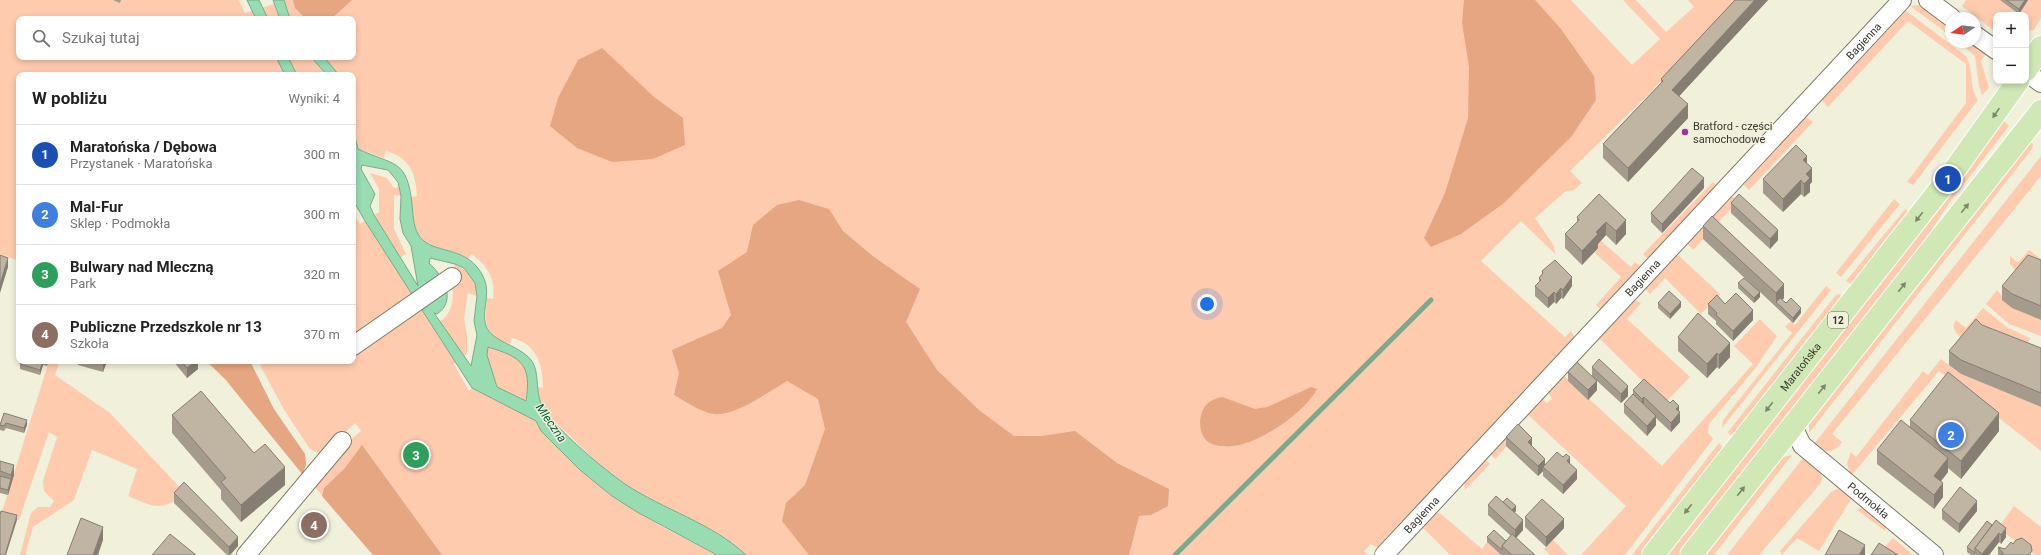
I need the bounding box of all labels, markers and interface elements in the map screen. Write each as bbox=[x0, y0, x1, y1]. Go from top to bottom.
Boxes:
north arrow bbox=[1945, 12, 1981, 48]
map controls bbox=[1993, 12, 2029, 84]
button: + bbox=[1993, 12, 2029, 48]
search box bbox=[16, 16, 356, 60]
street label: Bagienna bbox=[1843, 20, 1884, 62]
icon: search bbox=[30, 27, 52, 49]
text: Szukaj tutaj bbox=[62, 29, 140, 47]
button: − bbox=[1993, 48, 2029, 84]
text: W pobliżu bbox=[32, 88, 107, 108]
text: Wyniki: 4 bbox=[289, 91, 340, 106]
one-way arrow bbox=[1992, 108, 2001, 119]
place label: Bratford - części samochodowe bbox=[1693, 120, 1772, 146]
marker: Bratford - części samochodowe bbox=[1680, 127, 1690, 137]
text: Maratońska / Dębowa bbox=[70, 138, 217, 156]
text: 1 bbox=[41, 147, 49, 162]
text: 300 m bbox=[303, 147, 340, 162]
text: Przystanek · Maratońska bbox=[70, 156, 212, 171]
pin: 1 bbox=[1935, 164, 1961, 194]
text: Mal-Fur bbox=[70, 198, 123, 216]
one-way arrow bbox=[1961, 202, 1969, 213]
text: 2 bbox=[41, 207, 49, 222]
text: 300 m bbox=[303, 207, 340, 222]
one-way arrow bbox=[1914, 212, 1923, 223]
text: Sklep · Podmokła bbox=[70, 216, 170, 231]
street label: Bagienna bbox=[1622, 257, 1663, 299]
text: Bulwary nad Mleczną bbox=[70, 258, 214, 276]
text: 3 bbox=[41, 267, 49, 282]
text: 320 m bbox=[303, 267, 340, 282]
text: Park bbox=[70, 276, 96, 291]
one-way arrow bbox=[1898, 282, 1907, 293]
your location bbox=[1197, 294, 1217, 314]
road number: 12 bbox=[1828, 312, 1848, 328]
text: Publiczne Przedszkole nr 13 bbox=[70, 318, 262, 336]
text: 4 bbox=[41, 327, 49, 342]
text: 370 m bbox=[303, 327, 340, 342]
text: Szkoła bbox=[70, 336, 109, 351]
street label: Maratońska bbox=[1777, 340, 1824, 394]
one-way arrow bbox=[1817, 384, 1826, 395]
water label: Mleczna bbox=[533, 401, 569, 445]
one-way arrow bbox=[1764, 402, 1773, 413]
pin: 2 bbox=[1938, 420, 1964, 450]
pin: 3 bbox=[403, 440, 429, 470]
street label: Podmokła bbox=[1845, 479, 1892, 521]
one-way arrow bbox=[1737, 486, 1745, 497]
street label: Bagienna bbox=[1401, 494, 1442, 536]
one-way arrow bbox=[1684, 504, 1692, 515]
pin: 4 bbox=[301, 510, 327, 540]

